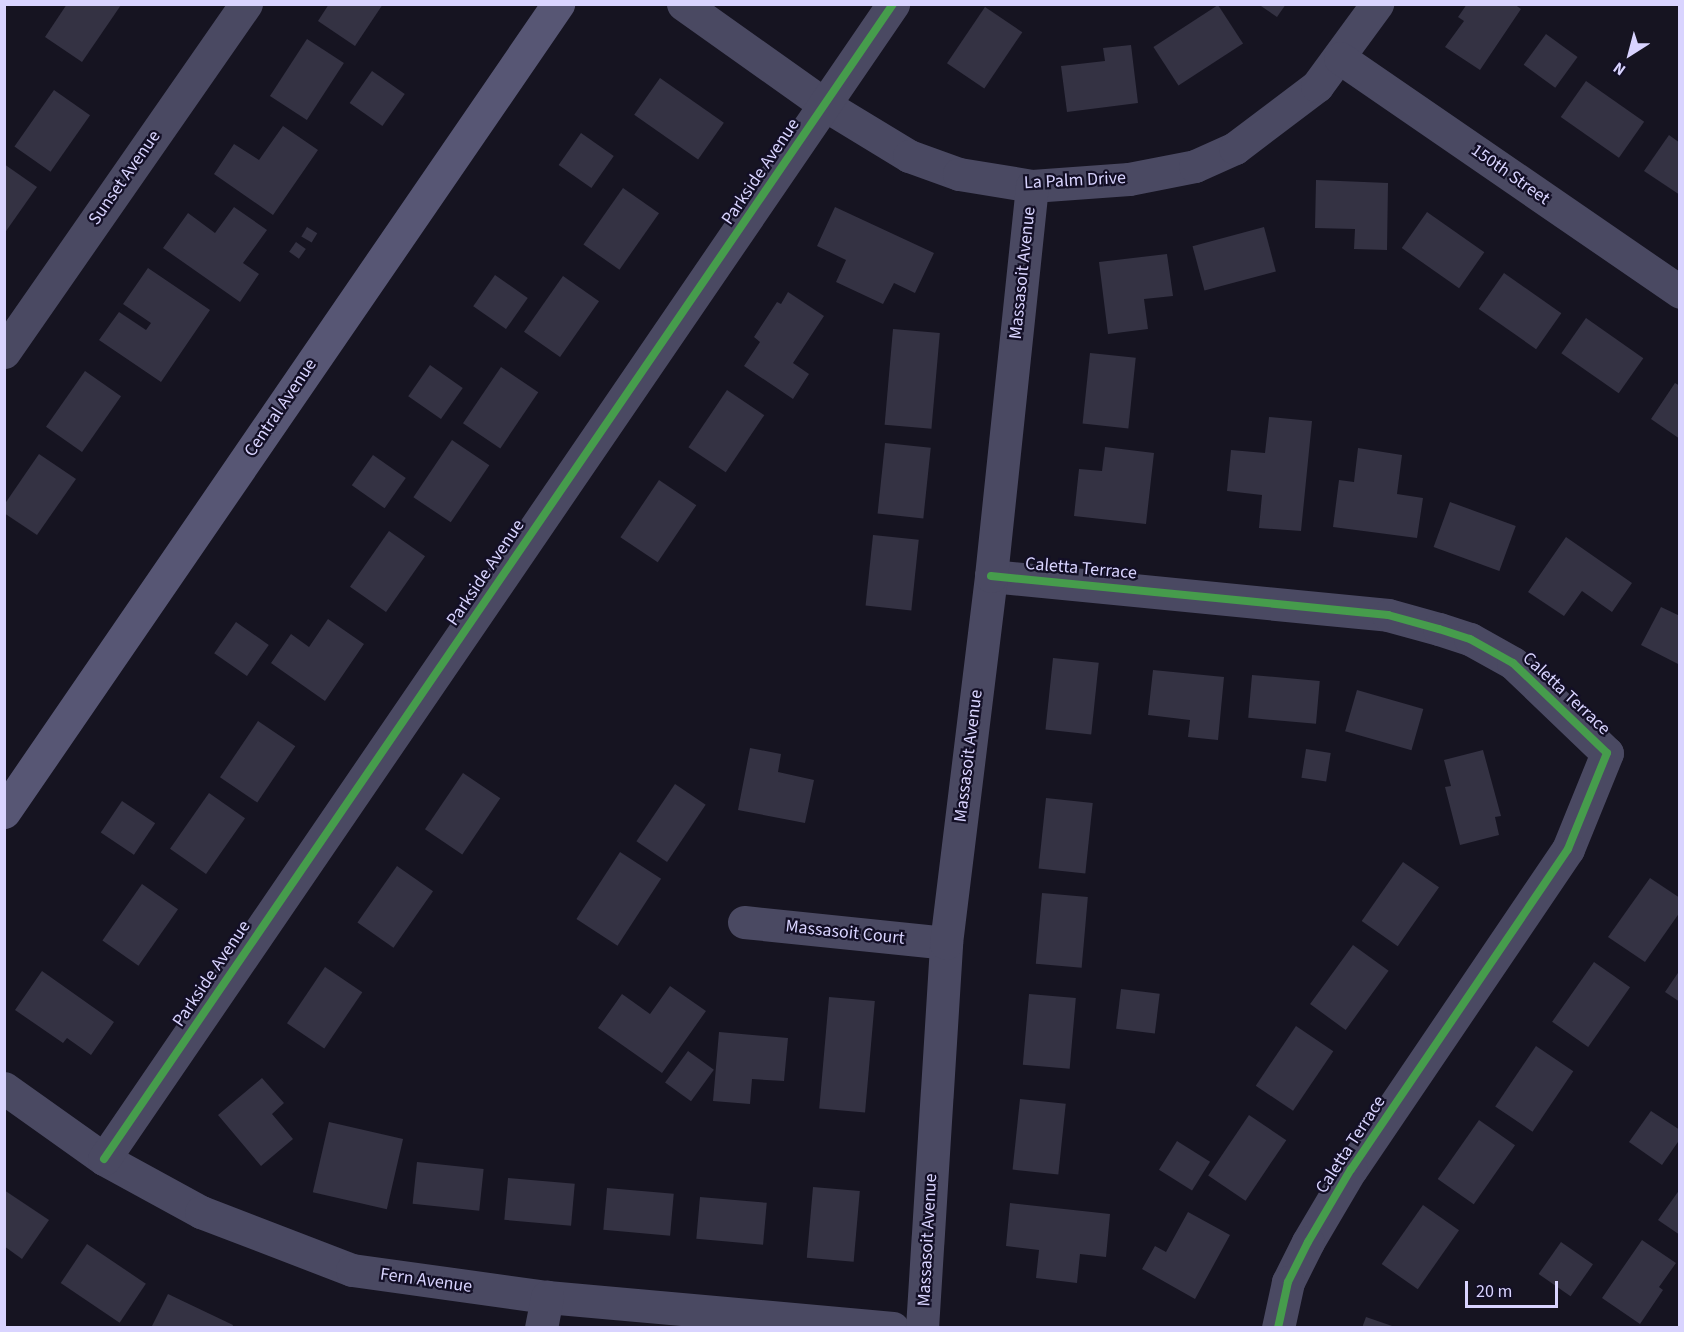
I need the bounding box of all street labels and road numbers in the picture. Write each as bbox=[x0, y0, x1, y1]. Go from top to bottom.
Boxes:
street label: Parkside Avenue bbox=[717, 115, 805, 229]
street label: Sunset Avenue bbox=[84, 126, 166, 230]
street label: 150th Street bbox=[1466, 140, 1554, 210]
street label: La Palm Drive bbox=[1023, 168, 1127, 194]
street label: Massasoit Avenue bbox=[1005, 206, 1041, 340]
street label: Central Avenue bbox=[240, 355, 322, 461]
street label: Parkside Avenue bbox=[442, 516, 530, 630]
street label: Caletta Terrace bbox=[1024, 553, 1138, 585]
street label: Caletta Terrace bbox=[1518, 648, 1614, 740]
street label: Massasoit Avenue bbox=[950, 689, 988, 823]
street label: Massasoit Court bbox=[784, 916, 906, 950]
street label: Parkside Avenue bbox=[168, 917, 256, 1031]
street label: Caletta Terrace bbox=[1311, 1092, 1391, 1198]
street label: Massasoit Avenue bbox=[914, 1173, 942, 1307]
street label: Fern Avenue bbox=[379, 1264, 473, 1298]

